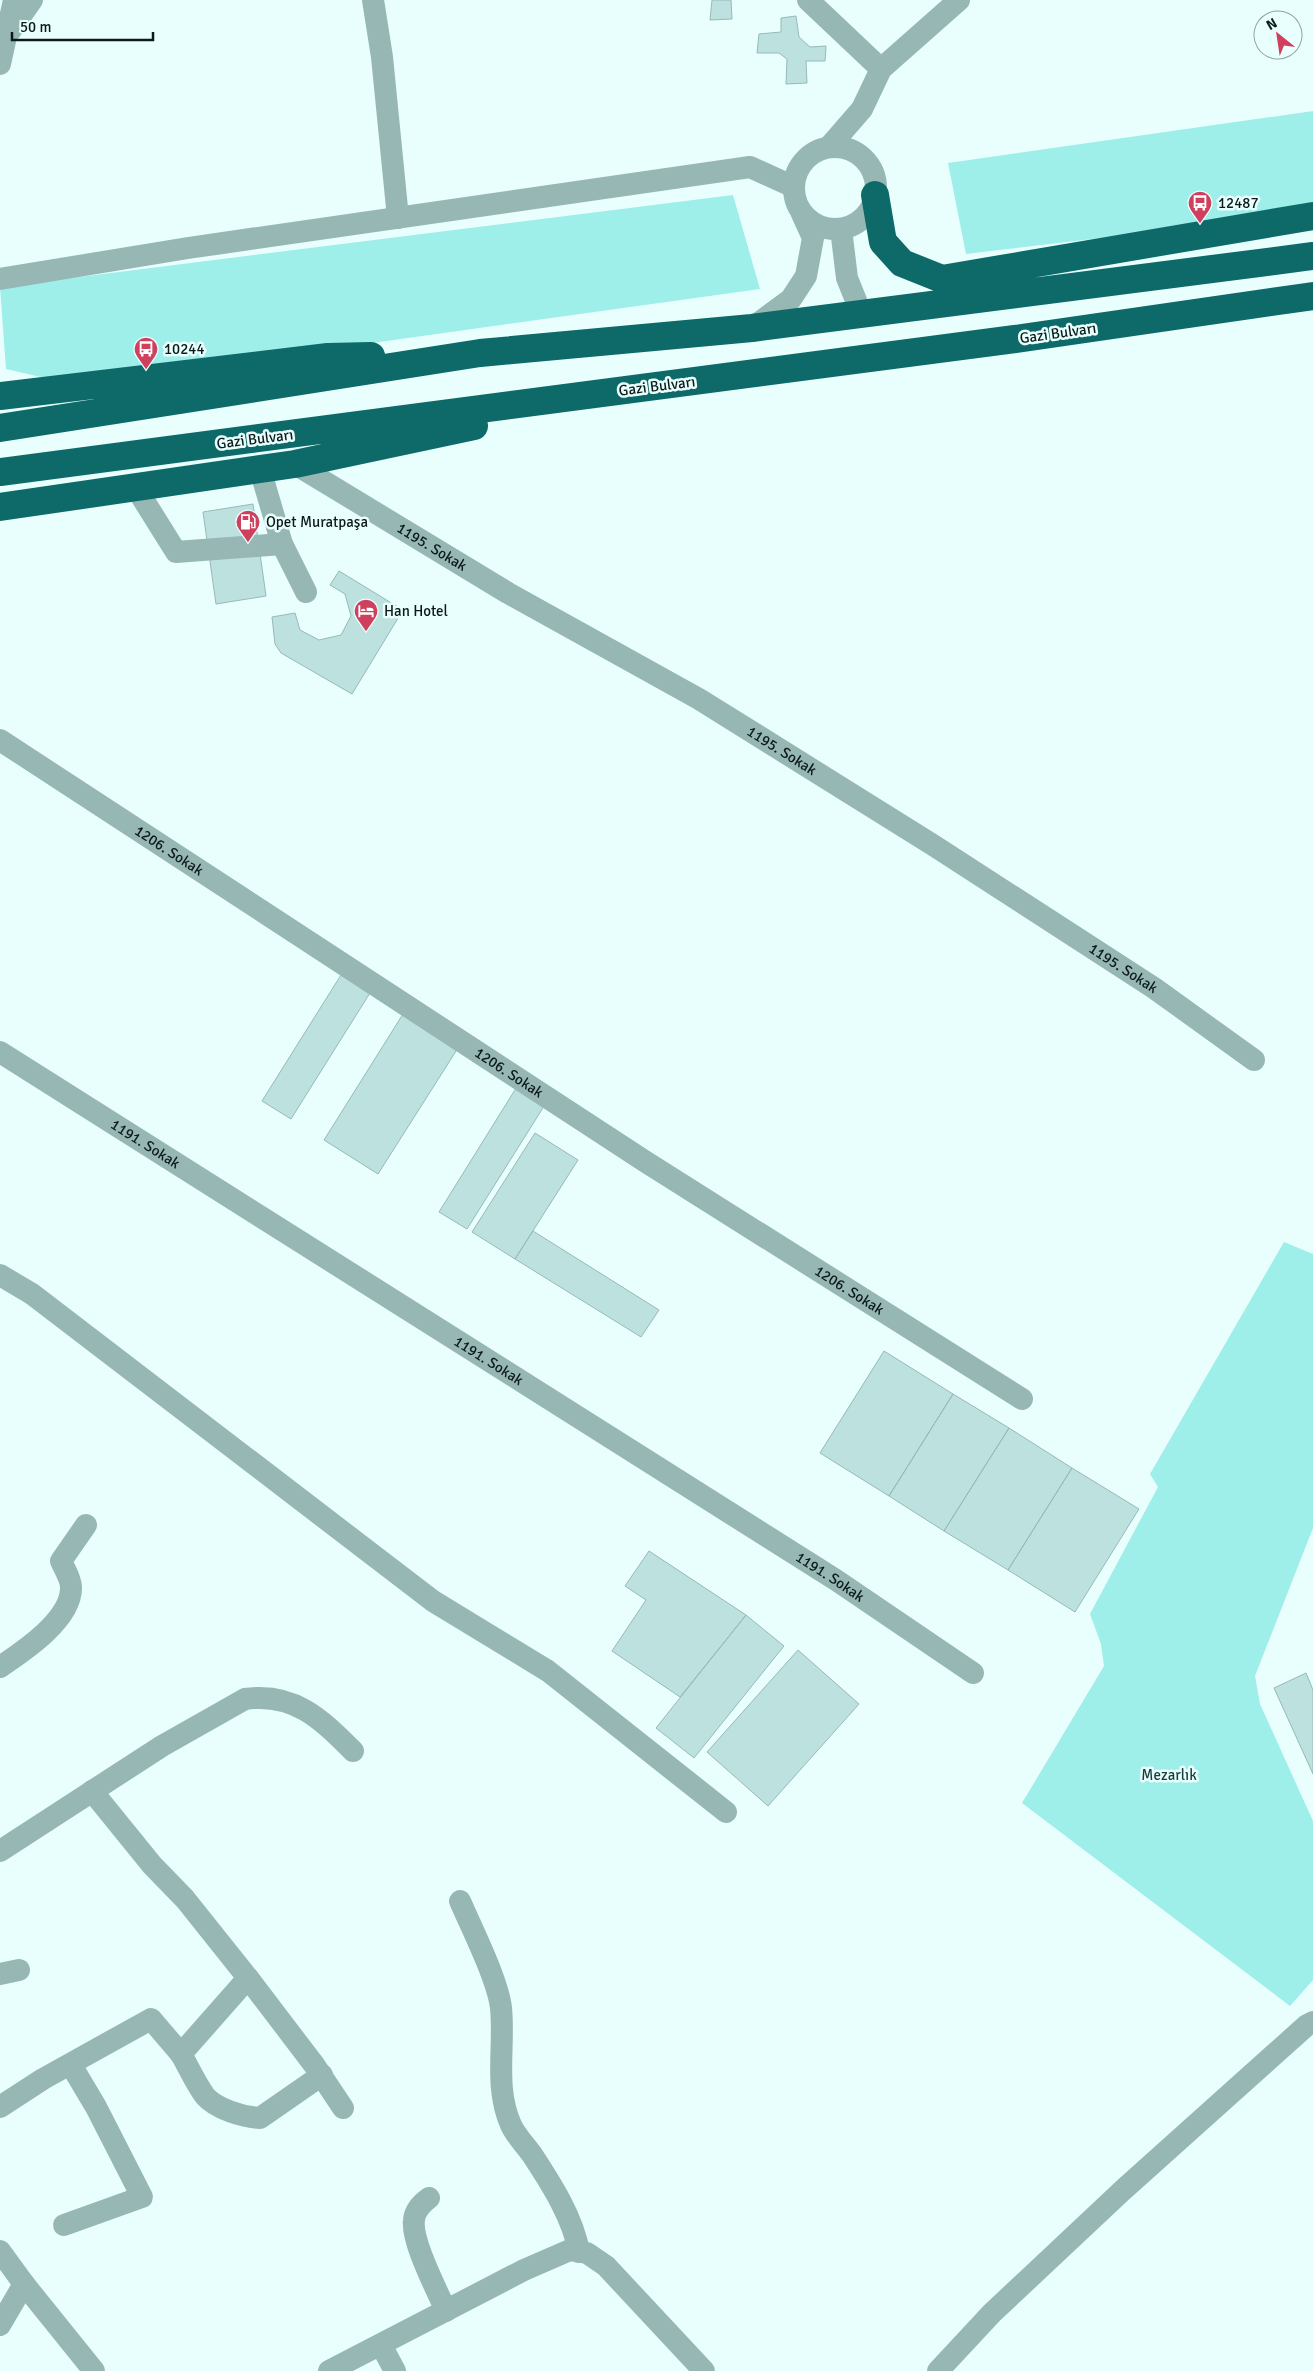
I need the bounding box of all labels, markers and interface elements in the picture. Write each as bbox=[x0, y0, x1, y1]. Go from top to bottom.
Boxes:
scale bar bbox=[12, 10, 154, 42]
north arrow bbox=[1253, 10, 1303, 60]
text: N bbox=[1263, 14, 1280, 34]
text: 50 m bbox=[20, 18, 51, 36]
bus stop icon: 12487 bbox=[1187, 190, 1213, 224]
place label: 12487 bbox=[1218, 194, 1259, 212]
street label: Gazi Bulvarı bbox=[1019, 319, 1097, 347]
bus stop icon: 10244 bbox=[133, 336, 159, 370]
place label: 10244 bbox=[164, 340, 205, 358]
street label: Gazi Bulvarı bbox=[618, 372, 696, 400]
street label: Gazi Bulvarı bbox=[216, 425, 294, 453]
fuel station icon: Opet Muratpaşa bbox=[235, 509, 261, 543]
place label: Opet Muratpaşa bbox=[266, 513, 368, 531]
street label: 1195. Sokak bbox=[394, 519, 471, 575]
hotel icon: Han Hotel bbox=[353, 598, 379, 632]
place label: Han Hotel bbox=[384, 602, 448, 620]
street label: 1195. Sokak bbox=[744, 722, 820, 779]
street label: 1206. Sokak bbox=[131, 821, 207, 880]
street label: 1195. Sokak bbox=[1085, 939, 1162, 997]
street label: 1206. Sokak bbox=[471, 1044, 547, 1102]
street label: 1191. Sokak bbox=[107, 1115, 184, 1173]
street label: 1206. Sokak bbox=[811, 1262, 888, 1319]
street label: 1191. Sokak bbox=[451, 1332, 527, 1389]
street label: 1191. Sokak bbox=[792, 1548, 868, 1606]
park label: Mezarlık bbox=[1141, 1766, 1197, 1784]

